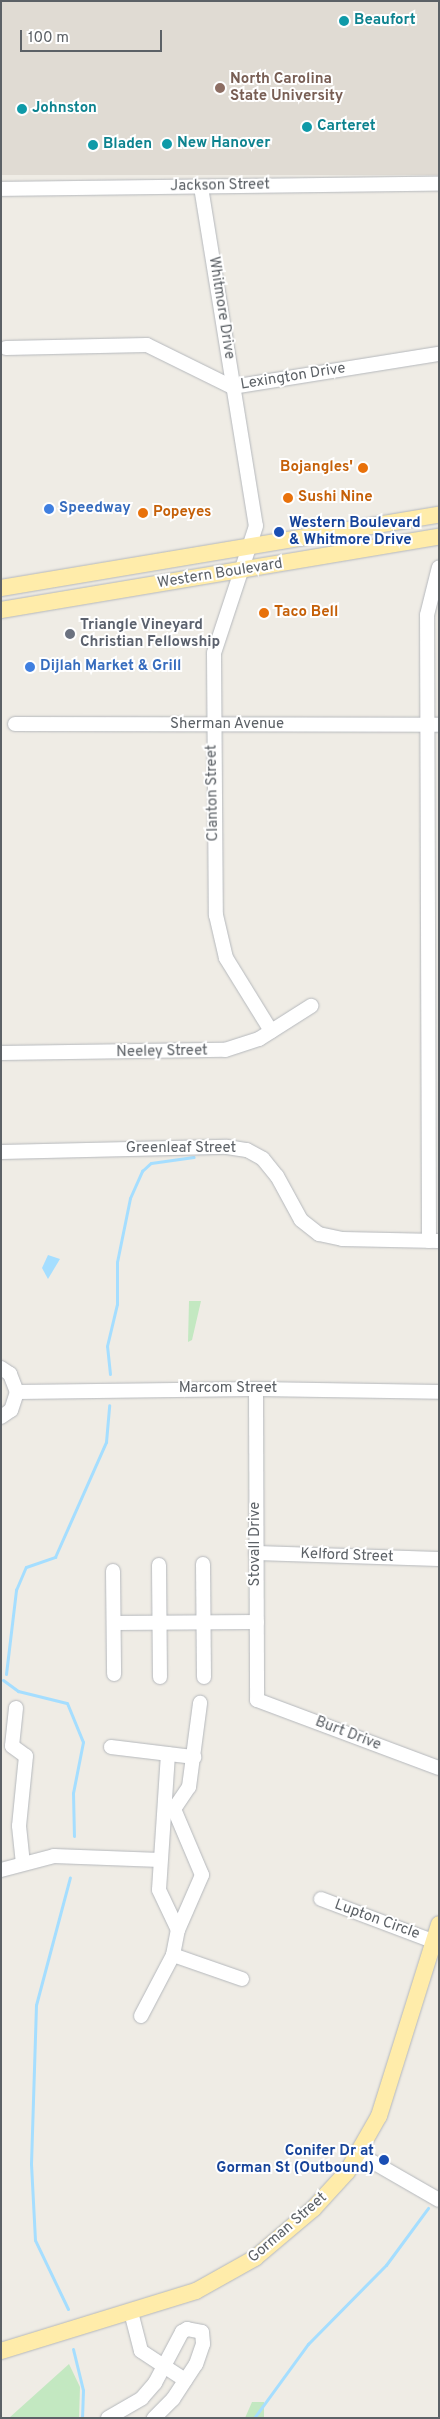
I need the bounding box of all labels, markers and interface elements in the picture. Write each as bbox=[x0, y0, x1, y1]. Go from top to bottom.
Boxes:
place label: Beaufort bbox=[354, 12, 416, 30]
marker: Beaufort bbox=[338, 15, 350, 27]
scale bar bbox=[22, 20, 165, 52]
text: 100 m bbox=[28, 29, 69, 48]
place label: North Carolina State University bbox=[230, 70, 343, 105]
marker: North Carolina State University bbox=[214, 82, 226, 94]
place label: Johnston bbox=[32, 100, 97, 118]
marker: Johnston bbox=[16, 103, 28, 115]
place label: Carteret bbox=[317, 118, 376, 136]
marker: Carteret bbox=[301, 121, 313, 133]
place label: New Hanover bbox=[177, 135, 270, 153]
place label: Bladen bbox=[103, 136, 152, 154]
marker: New Hanover bbox=[161, 138, 173, 150]
marker: Bladen bbox=[87, 139, 99, 151]
street label: Jackson Street bbox=[170, 176, 270, 196]
street label: Whitmore Drive bbox=[204, 255, 238, 361]
street label: Lexington Drive bbox=[239, 360, 347, 394]
place label: Bojangles' bbox=[280, 459, 353, 477]
marker: Bojangles' bbox=[357, 462, 369, 474]
place label: Sushi Nine bbox=[298, 489, 373, 507]
marker: Sushi Nine bbox=[282, 492, 294, 504]
place label: Speedway bbox=[59, 500, 131, 518]
marker: Speedway bbox=[43, 503, 55, 515]
place label: Popeyes bbox=[153, 504, 212, 522]
marker: Popeyes bbox=[137, 507, 149, 519]
place label: Western Boulevard & Whitmore Drive bbox=[289, 514, 421, 549]
marker: Western Boulevard & Whitmore Drive bbox=[273, 526, 285, 538]
street label: Western Boulevard bbox=[156, 555, 284, 593]
place label: Taco Bell bbox=[274, 604, 338, 622]
marker: Taco Bell bbox=[258, 607, 270, 619]
place label: Triangle Vineyard Christian Fellowship bbox=[80, 616, 220, 651]
marker: Triangle Vineyard Christian Fellowship bbox=[64, 628, 76, 640]
place label: Dijlah Market & Grill bbox=[40, 658, 181, 676]
marker: Dijlah Market & Grill bbox=[24, 661, 36, 673]
street label: Sherman Avenue bbox=[170, 716, 284, 734]
street label: Clanton Street bbox=[203, 744, 223, 842]
street label: Neeley Street bbox=[116, 1042, 208, 1062]
street label: Greenleaf Street bbox=[126, 1140, 236, 1158]
street label: Marcom Street bbox=[179, 1380, 277, 1398]
street label: Stovall Drive bbox=[247, 1502, 265, 1586]
street label: Kelford Street bbox=[300, 1545, 394, 1567]
street label: Burt Drive bbox=[312, 1713, 384, 1755]
street label: Lupton Circle bbox=[332, 1896, 422, 1944]
place label: Conifer Dr at Gorman St (Outbound) bbox=[216, 2142, 374, 2177]
marker: Conifer Dr at Gorman St (Outbound) bbox=[378, 2154, 390, 2166]
street label: Gorman Street bbox=[245, 2189, 331, 2267]

